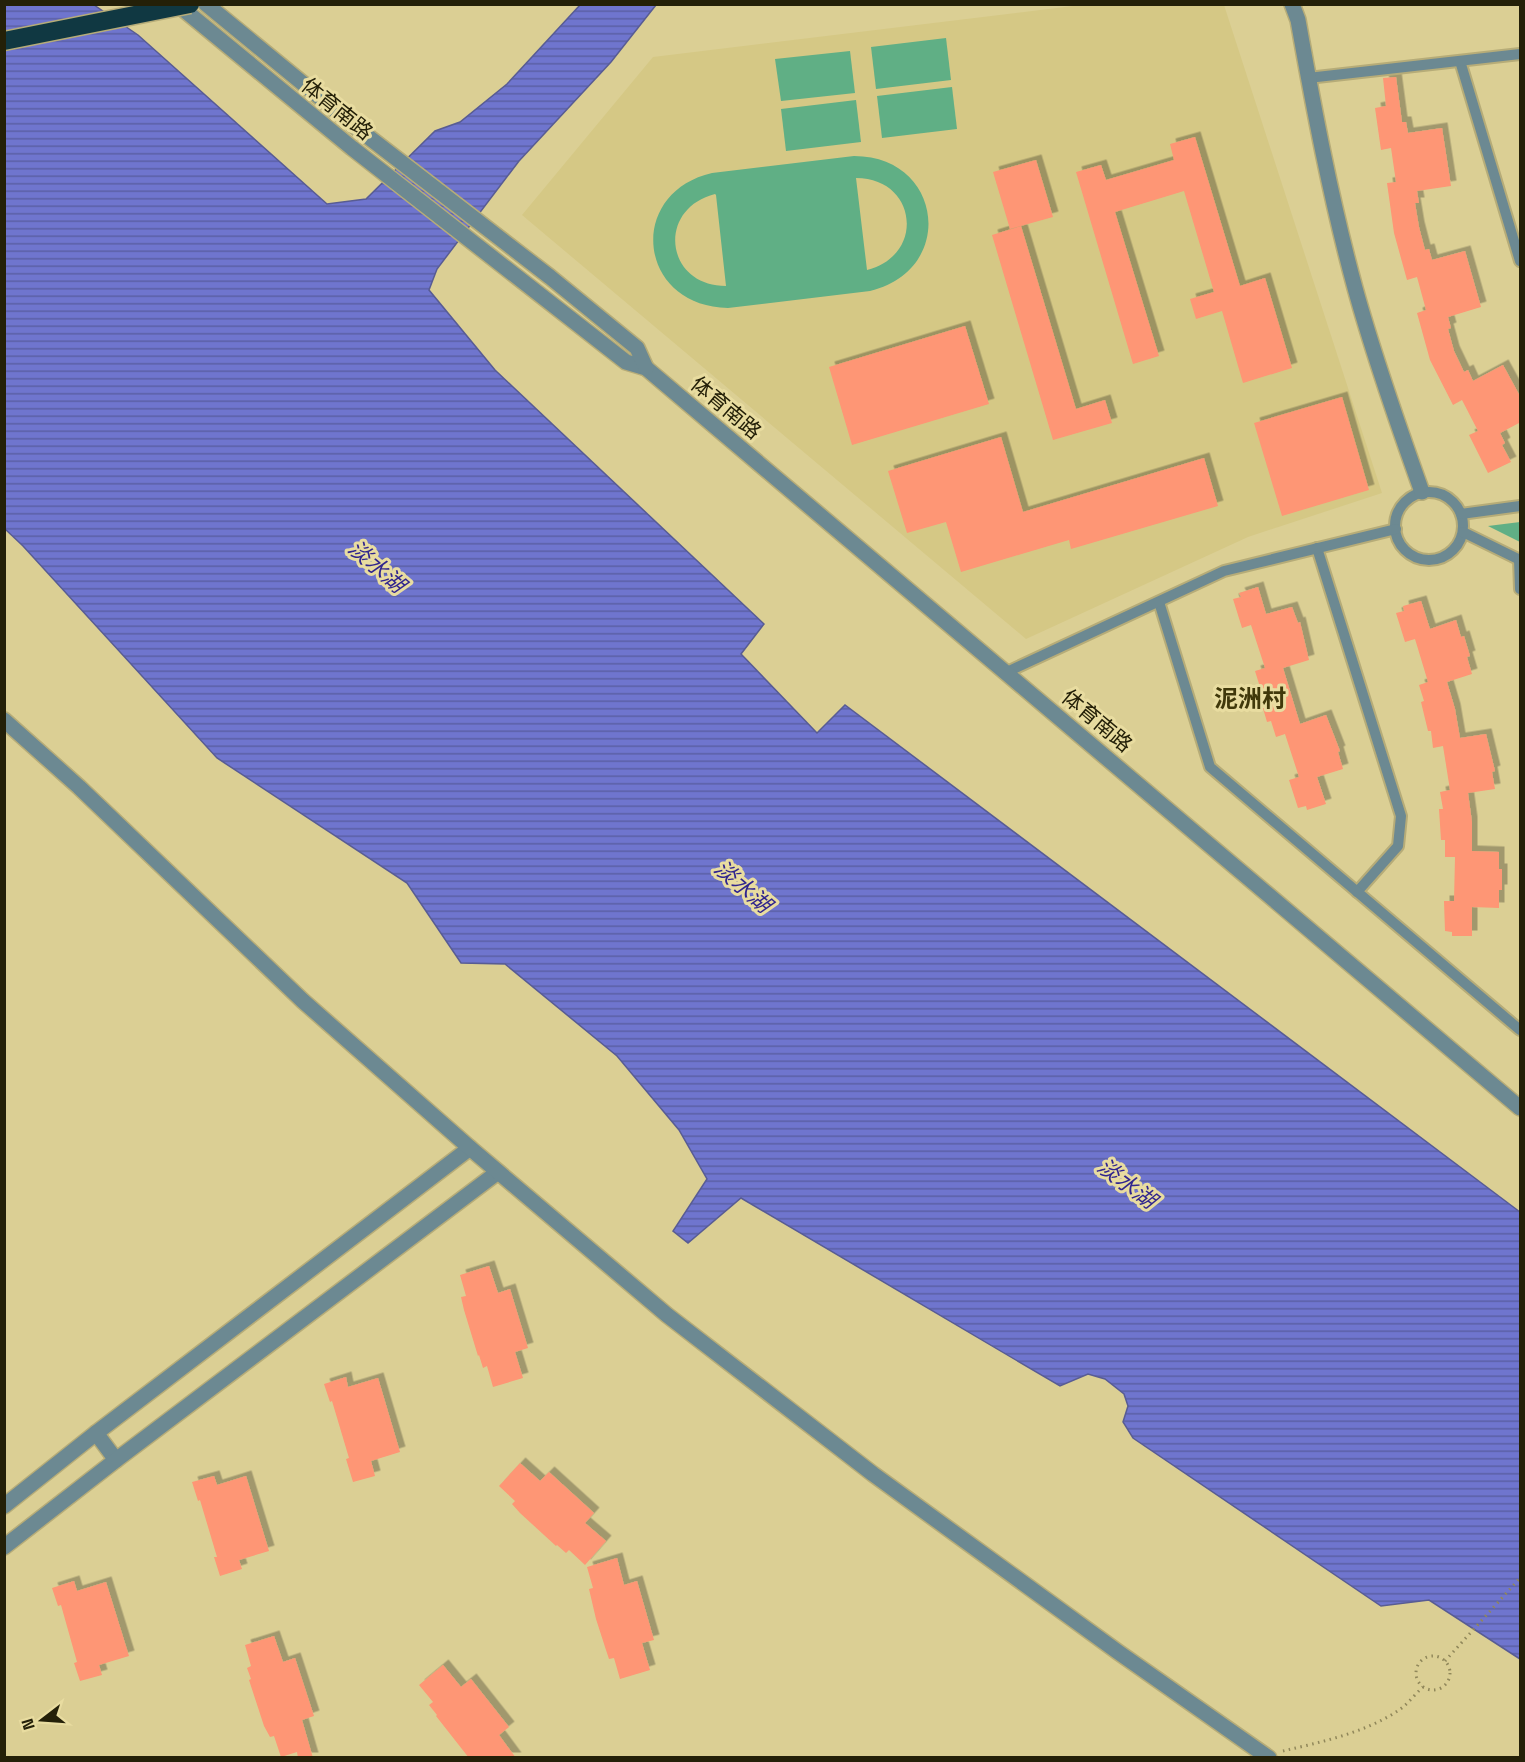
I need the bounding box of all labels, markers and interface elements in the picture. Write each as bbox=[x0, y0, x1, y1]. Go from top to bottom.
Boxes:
street label: 体育南路 bbox=[296, 72, 378, 146]
street label: 体育南路 bbox=[685, 370, 767, 445]
water label: 淡水湖 bbox=[343, 534, 413, 600]
street label: 体育南路 bbox=[1056, 683, 1138, 758]
district label: 泥洲村 bbox=[1214, 683, 1286, 714]
water label: 淡水湖 bbox=[709, 854, 779, 920]
water label: 淡水湖 bbox=[1092, 1152, 1164, 1216]
north arrow bbox=[12, 1690, 72, 1750]
text: N bbox=[17, 1716, 40, 1732]

